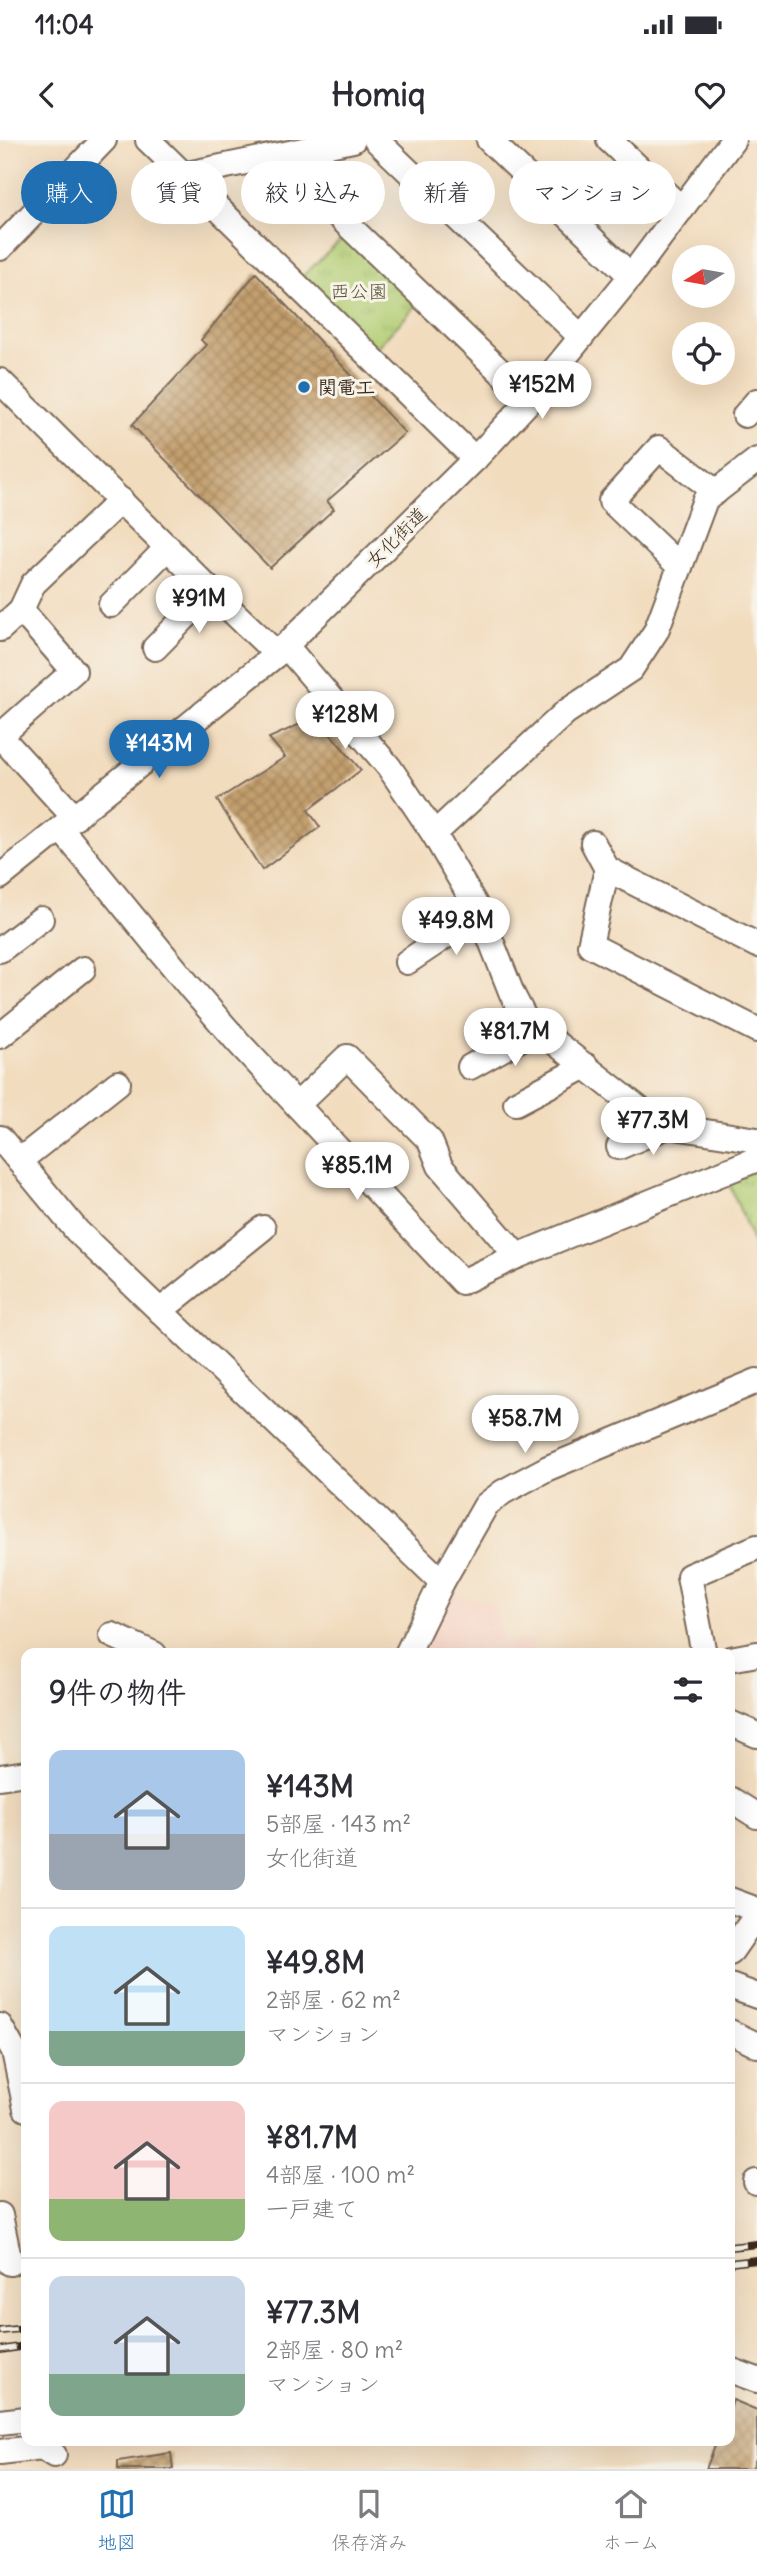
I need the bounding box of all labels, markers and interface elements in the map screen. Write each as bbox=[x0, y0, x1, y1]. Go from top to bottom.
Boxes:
text: 11:04 bbox=[35, 8, 94, 41]
text: Homiq bbox=[332, 74, 425, 115]
icon: back bbox=[28, 76, 66, 114]
icon: heart bbox=[691, 76, 729, 114]
chip: 購入 bbox=[21, 161, 117, 224]
chip: 賃貸 bbox=[131, 161, 227, 224]
chip: 絞り込み bbox=[241, 161, 385, 224]
chip: 新着 bbox=[399, 161, 495, 224]
chip: マンション bbox=[509, 161, 676, 224]
north arrow bbox=[672, 245, 735, 308]
map controls bbox=[672, 245, 735, 385]
park label: 西公園 bbox=[330, 279, 388, 303]
button: locate bbox=[672, 322, 735, 385]
pin: ¥152M bbox=[493, 362, 591, 421]
text: ¥152M bbox=[508, 369, 576, 398]
place label: 関電工 bbox=[318, 375, 375, 399]
marker: 関電工 bbox=[296, 379, 312, 395]
street label: 女化街道 bbox=[361, 502, 431, 572]
pin: ¥91M bbox=[158, 575, 240, 635]
text: ¥91M bbox=[172, 583, 226, 612]
pin: ¥128M bbox=[296, 692, 394, 751]
text: ¥128M bbox=[311, 699, 379, 728]
pin: ¥143M bbox=[110, 720, 208, 780]
text: ¥143M bbox=[125, 728, 193, 757]
pin: ¥49.8M bbox=[399, 898, 513, 957]
text: ¥49.8M bbox=[418, 905, 494, 934]
pin: ¥81.7M bbox=[458, 1009, 572, 1068]
text: ¥81.7M bbox=[480, 1016, 550, 1045]
pin: ¥77.3M bbox=[596, 1098, 710, 1157]
text: ¥77.3M bbox=[617, 1105, 689, 1134]
pin: ¥85.1M bbox=[300, 1142, 414, 1202]
text: ¥85.1M bbox=[321, 1150, 393, 1179]
pin: ¥58.7M bbox=[468, 1396, 582, 1455]
text: ¥58.7M bbox=[488, 1403, 562, 1432]
icon: filters bbox=[669, 1671, 707, 1709]
text: 9件の物件 bbox=[49, 1673, 186, 1711]
text: ¥143M bbox=[266, 1767, 354, 1805]
icon: home bbox=[105, 1778, 189, 1862]
text: 5部屋 · 143 m² bbox=[266, 1809, 411, 1838]
text: 女化街道 bbox=[266, 1843, 358, 1872]
text: ¥49.8M bbox=[266, 1943, 365, 1981]
icon: home bbox=[105, 1954, 189, 2038]
text: 2部屋 · 62 m² bbox=[266, 1985, 401, 2014]
text: マンション bbox=[266, 2019, 380, 2048]
text: ¥81.7M bbox=[266, 2118, 358, 2156]
icon: home bbox=[105, 2129, 189, 2213]
text: 4部屋 · 100 m² bbox=[266, 2160, 415, 2189]
text: 一戸建て bbox=[266, 2194, 358, 2223]
text: ¥77.3M bbox=[266, 2293, 361, 2331]
icon: home bbox=[105, 2304, 189, 2388]
text: 2部屋 · 80 m² bbox=[266, 2335, 403, 2364]
text: マンション bbox=[266, 2369, 380, 2398]
tab: 地図 bbox=[98, 2485, 136, 2554]
tab: 保存済み bbox=[331, 2485, 407, 2554]
tab: ホーム bbox=[603, 2485, 659, 2554]

